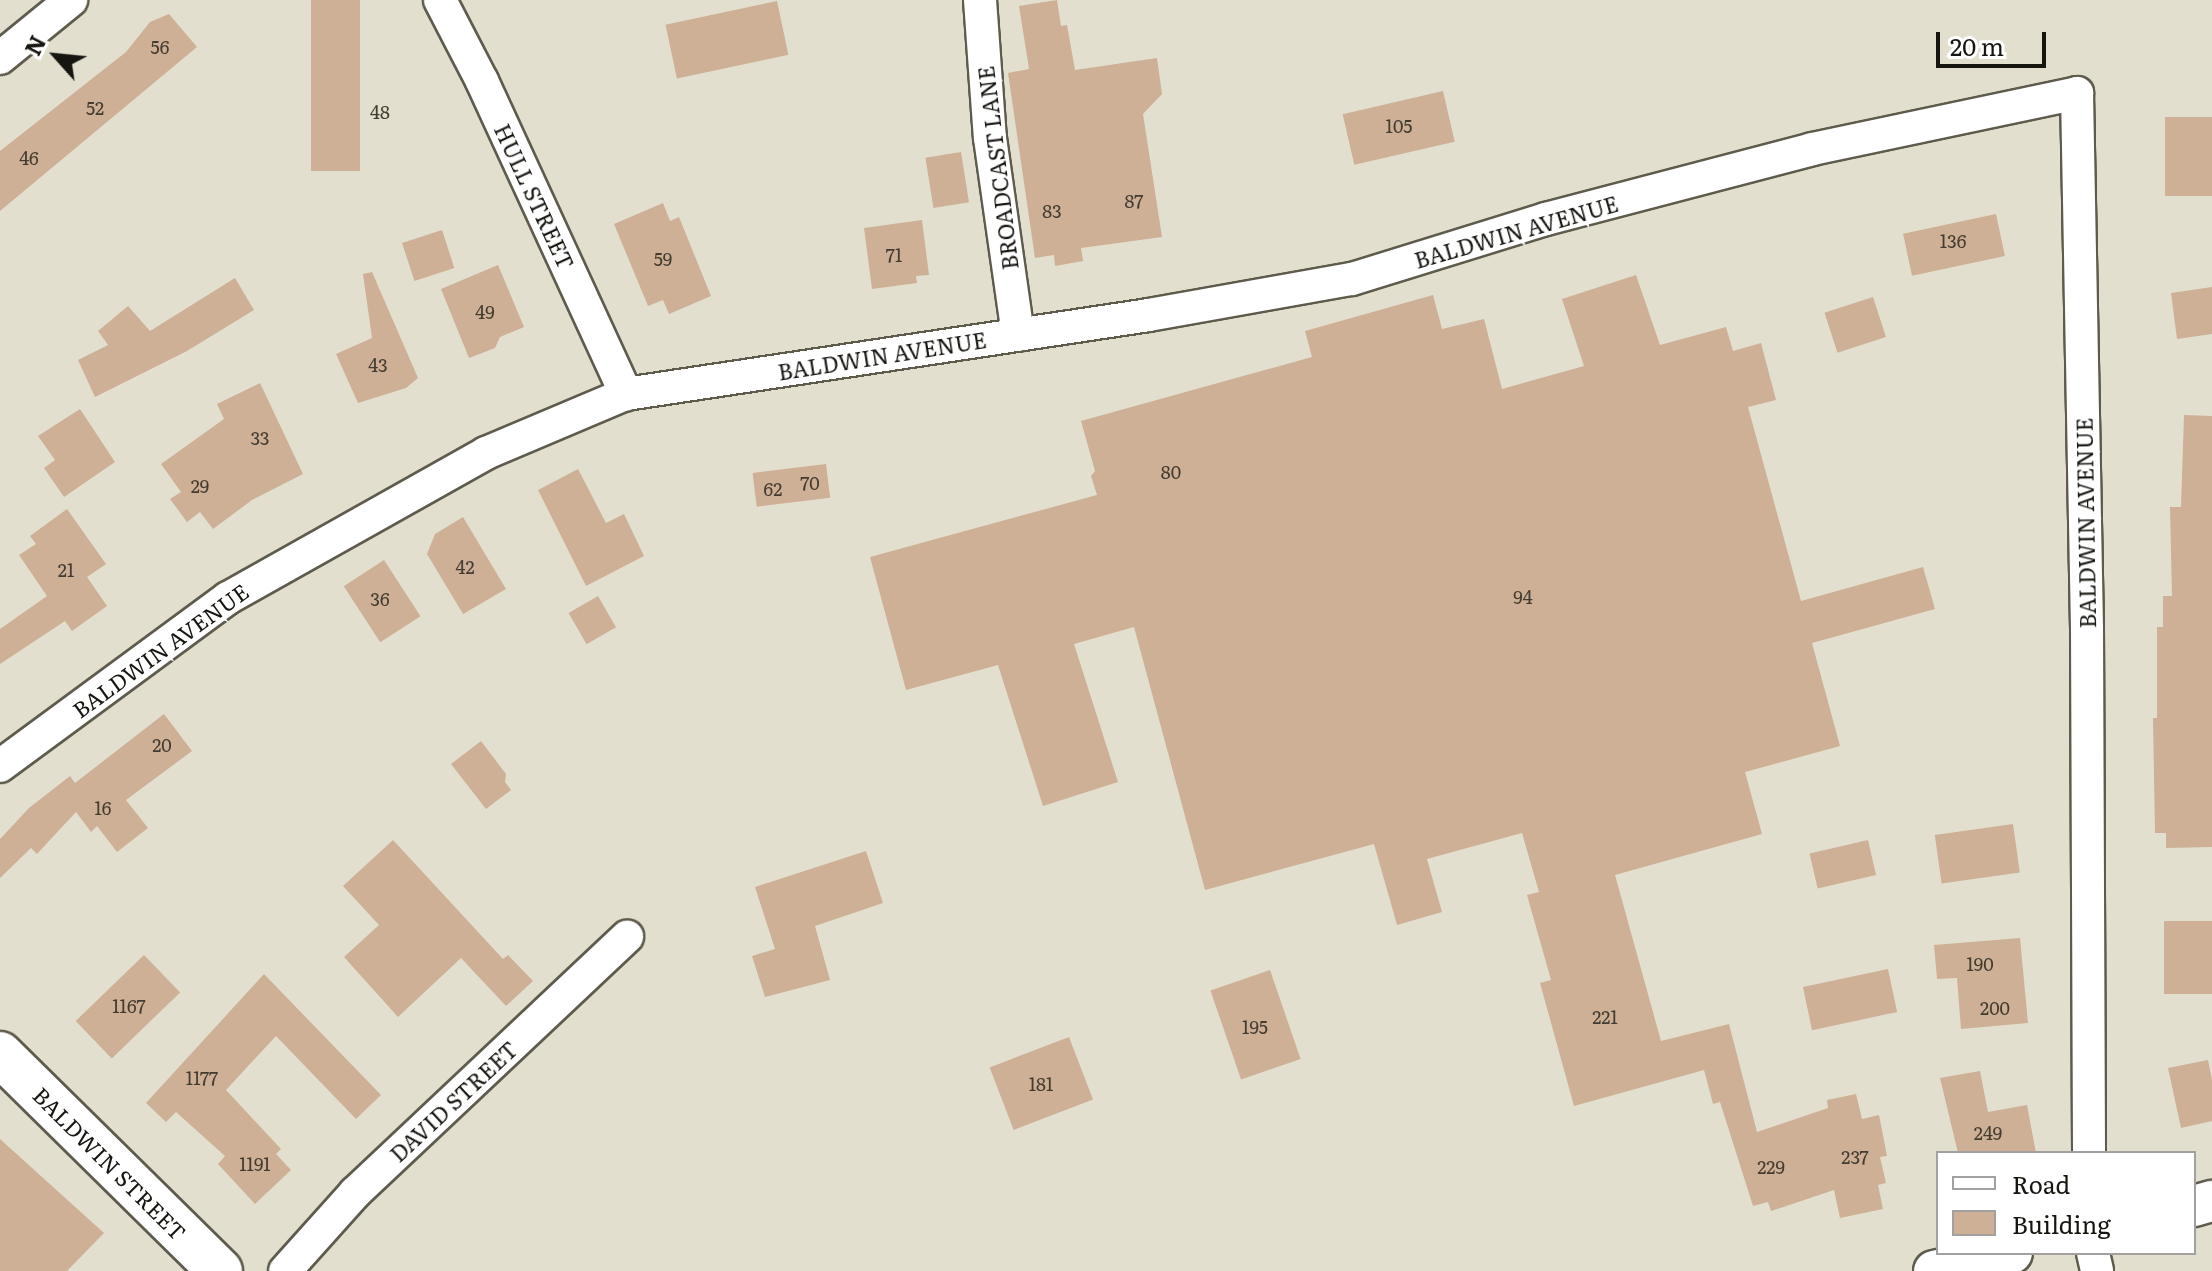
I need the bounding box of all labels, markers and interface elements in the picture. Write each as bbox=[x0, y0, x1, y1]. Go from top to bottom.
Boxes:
north arrow bbox=[16, 16, 96, 96]
scale bar bbox=[1940, 16, 2050, 66]
text: 20 m bbox=[1950, 28, 2004, 63]
text: N bbox=[15, 29, 53, 61]
house number: 56 bbox=[151, 36, 169, 58]
street label: BROADCAST LANE bbox=[971, 64, 1023, 272]
house number: 52 bbox=[86, 97, 104, 119]
house number: 48 bbox=[370, 101, 390, 123]
house number: 105 bbox=[1386, 115, 1412, 137]
street label: HULL STREET bbox=[490, 119, 580, 273]
house number: 46 bbox=[19, 147, 39, 169]
street label: BALDWIN AVENUE bbox=[1411, 189, 1621, 273]
house number: 87 bbox=[1125, 190, 1143, 212]
house number: 83 bbox=[1042, 200, 1062, 222]
house number: 136 bbox=[1940, 230, 1966, 252]
house number: 71 bbox=[886, 244, 902, 266]
house number: 59 bbox=[654, 248, 672, 270]
house number: 49 bbox=[475, 301, 495, 323]
street label: BALDWIN AVENUE bbox=[776, 325, 988, 385]
house number: 43 bbox=[368, 354, 388, 376]
street label: BALDWIN AVENUE bbox=[2070, 417, 2100, 629]
house number: 33 bbox=[251, 427, 269, 449]
house number: 80 bbox=[1161, 461, 1181, 483]
house number: 70 bbox=[800, 472, 820, 494]
house number: 29 bbox=[191, 475, 209, 497]
house number: 62 bbox=[764, 478, 782, 500]
house number: 42 bbox=[455, 556, 475, 578]
house number: 21 bbox=[58, 559, 74, 581]
street label: BALDWIN AVENUE bbox=[67, 577, 253, 723]
house number: 94 bbox=[1513, 586, 1533, 608]
house number: 36 bbox=[370, 588, 390, 610]
house number: 20 bbox=[152, 734, 172, 756]
house number: 16 bbox=[95, 797, 111, 819]
house number: 190 bbox=[1966, 953, 1994, 975]
house number: 1167 bbox=[112, 995, 146, 1017]
house number: 200 bbox=[1980, 997, 2010, 1019]
house number: 221 bbox=[1592, 1006, 1618, 1028]
house number: 195 bbox=[1242, 1016, 1268, 1038]
street label: DAVID STREET bbox=[384, 1035, 522, 1167]
house number: 1177 bbox=[186, 1067, 218, 1089]
house number: 181 bbox=[1029, 1073, 1053, 1095]
street label: BALDWIN STREET bbox=[28, 1081, 192, 1245]
house number: 249 bbox=[1974, 1122, 2002, 1144]
house number: 237 bbox=[1841, 1146, 1869, 1168]
legend bbox=[1936, 1151, 2196, 1255]
house number: 1191 bbox=[239, 1153, 271, 1175]
house number: 229 bbox=[1757, 1156, 1785, 1178]
text: Road bbox=[2012, 1166, 2070, 1201]
text: Building bbox=[2012, 1206, 2111, 1241]

